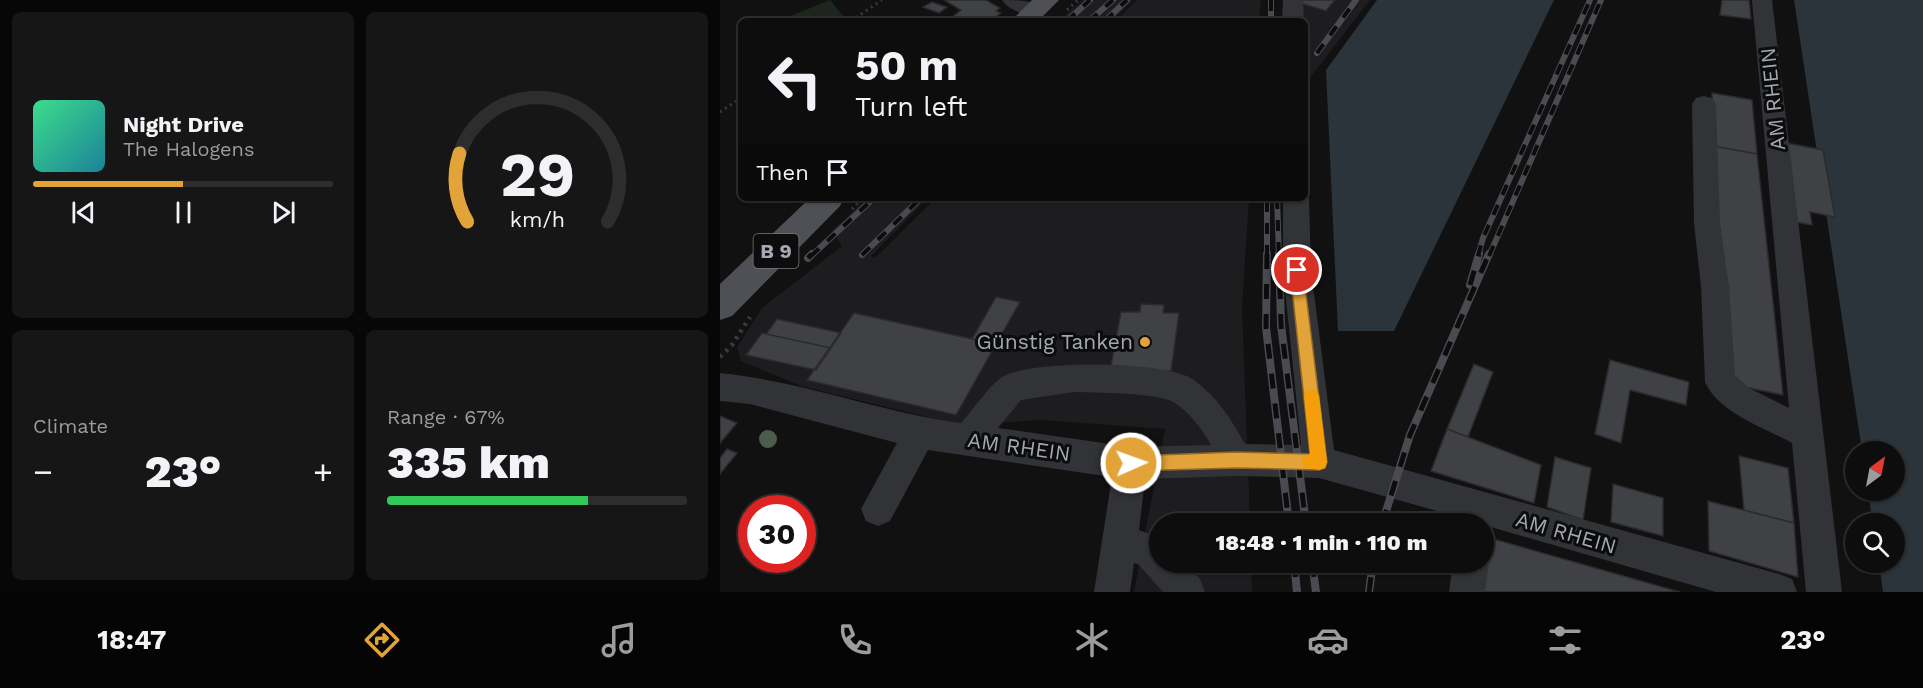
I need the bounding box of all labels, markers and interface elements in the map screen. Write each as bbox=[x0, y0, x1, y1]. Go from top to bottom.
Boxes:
text: 50 m bbox=[855, 41, 958, 90]
icon: left bbox=[756, 42, 834, 120]
street label: AM RHEIN bbox=[1755, 46, 1790, 152]
text: Turn left bbox=[855, 91, 967, 123]
text: Night Drive bbox=[123, 112, 244, 137]
text: The Halogens bbox=[123, 137, 255, 161]
text: 29 bbox=[499, 138, 575, 211]
icon: arrive bbox=[821, 156, 854, 189]
text: Then bbox=[756, 160, 809, 185]
icon: previous bbox=[67, 196, 100, 229]
icon: pause bbox=[167, 196, 200, 229]
icon: next bbox=[267, 196, 300, 229]
text: km/h bbox=[509, 207, 565, 232]
road number: B 9 bbox=[754, 234, 798, 268]
pin bbox=[1271, 244, 1322, 295]
icon: arrive bbox=[1280, 253, 1313, 286]
place label: Günstig Tanken bbox=[977, 329, 1133, 354]
marker: Günstig Tanken bbox=[1138, 335, 1152, 349]
text: Range · 67% bbox=[387, 405, 505, 429]
text: Climate bbox=[33, 414, 108, 438]
street label: AM RHEIN bbox=[966, 427, 1072, 466]
position arrow bbox=[1099, 431, 1163, 495]
text: 335 km bbox=[387, 436, 550, 489]
north arrow bbox=[1845, 441, 1905, 501]
map controls bbox=[1845, 441, 1905, 573]
text: 23° bbox=[145, 445, 221, 498]
text: − bbox=[33, 452, 53, 491]
text: + bbox=[313, 452, 333, 491]
speed limit sign: 30 bbox=[738, 495, 816, 573]
street label: AM RHEIN bbox=[1513, 506, 1619, 559]
button: search bbox=[1845, 513, 1905, 573]
text: 18:48 · 1 min · 110 m bbox=[1216, 530, 1427, 555]
icon: directions bbox=[361, 619, 403, 661]
icon: music bbox=[598, 619, 640, 661]
icon: phone bbox=[834, 619, 876, 661]
icon: climate bbox=[1071, 619, 1113, 661]
icon: car bbox=[1307, 619, 1349, 661]
icon: filters bbox=[1544, 619, 1586, 661]
text: 18:47 bbox=[97, 624, 167, 656]
text: 23° bbox=[1780, 624, 1826, 656]

